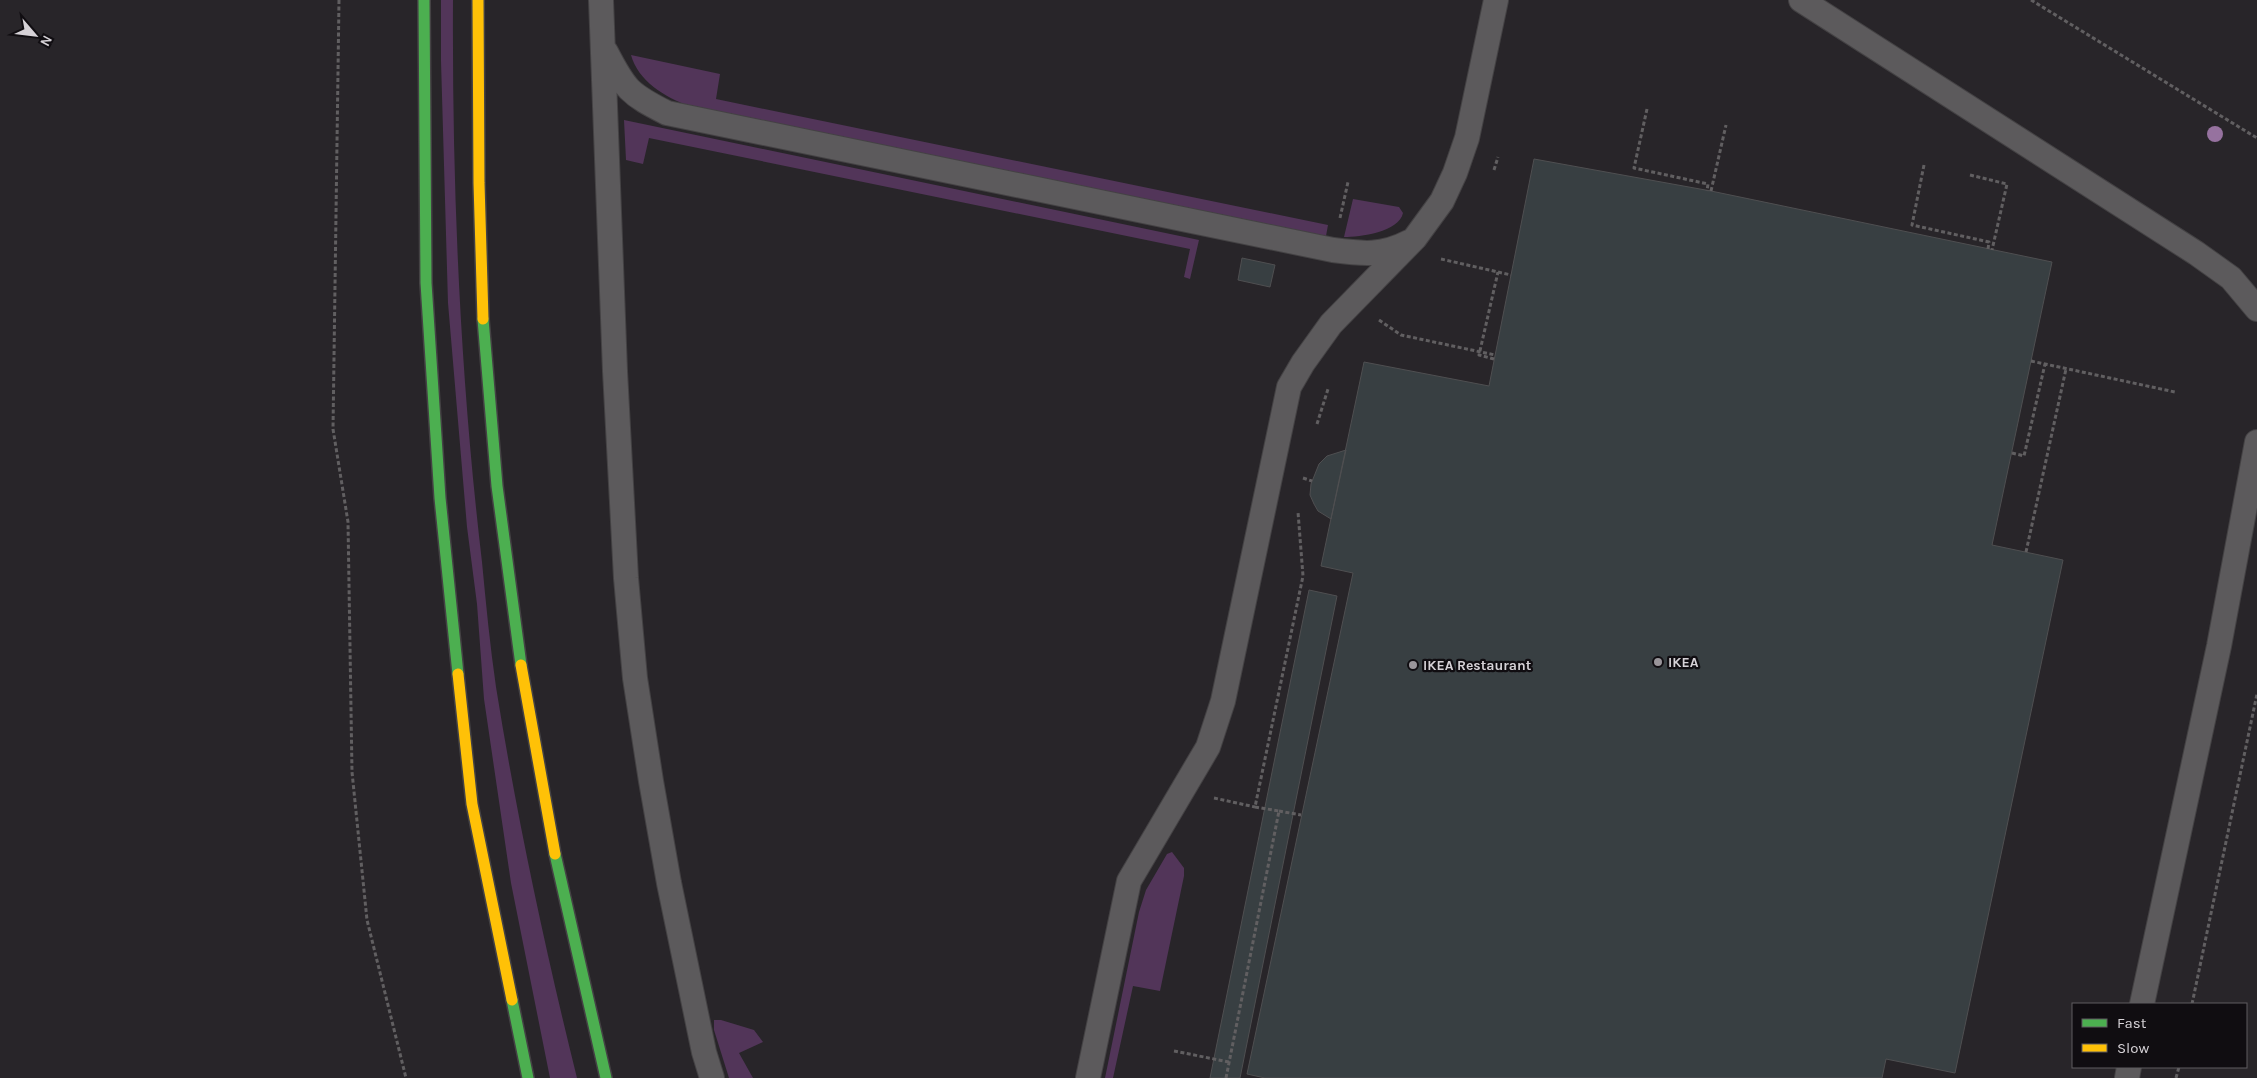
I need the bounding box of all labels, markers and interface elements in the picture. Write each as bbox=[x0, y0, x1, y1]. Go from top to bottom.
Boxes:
north arrow bbox=[10, 10, 60, 60]
text: N bbox=[36, 32, 56, 49]
place label: IKEA bbox=[1668, 654, 1699, 671]
marker: IKEA bbox=[1652, 656, 1664, 668]
place label: IKEA Restaurant bbox=[1423, 657, 1532, 674]
marker: IKEA Restaurant bbox=[1407, 659, 1419, 671]
legend bbox=[2072, 1003, 2247, 1068]
text: Fast bbox=[2117, 1014, 2147, 1032]
text: Slow bbox=[2117, 1039, 2149, 1057]

